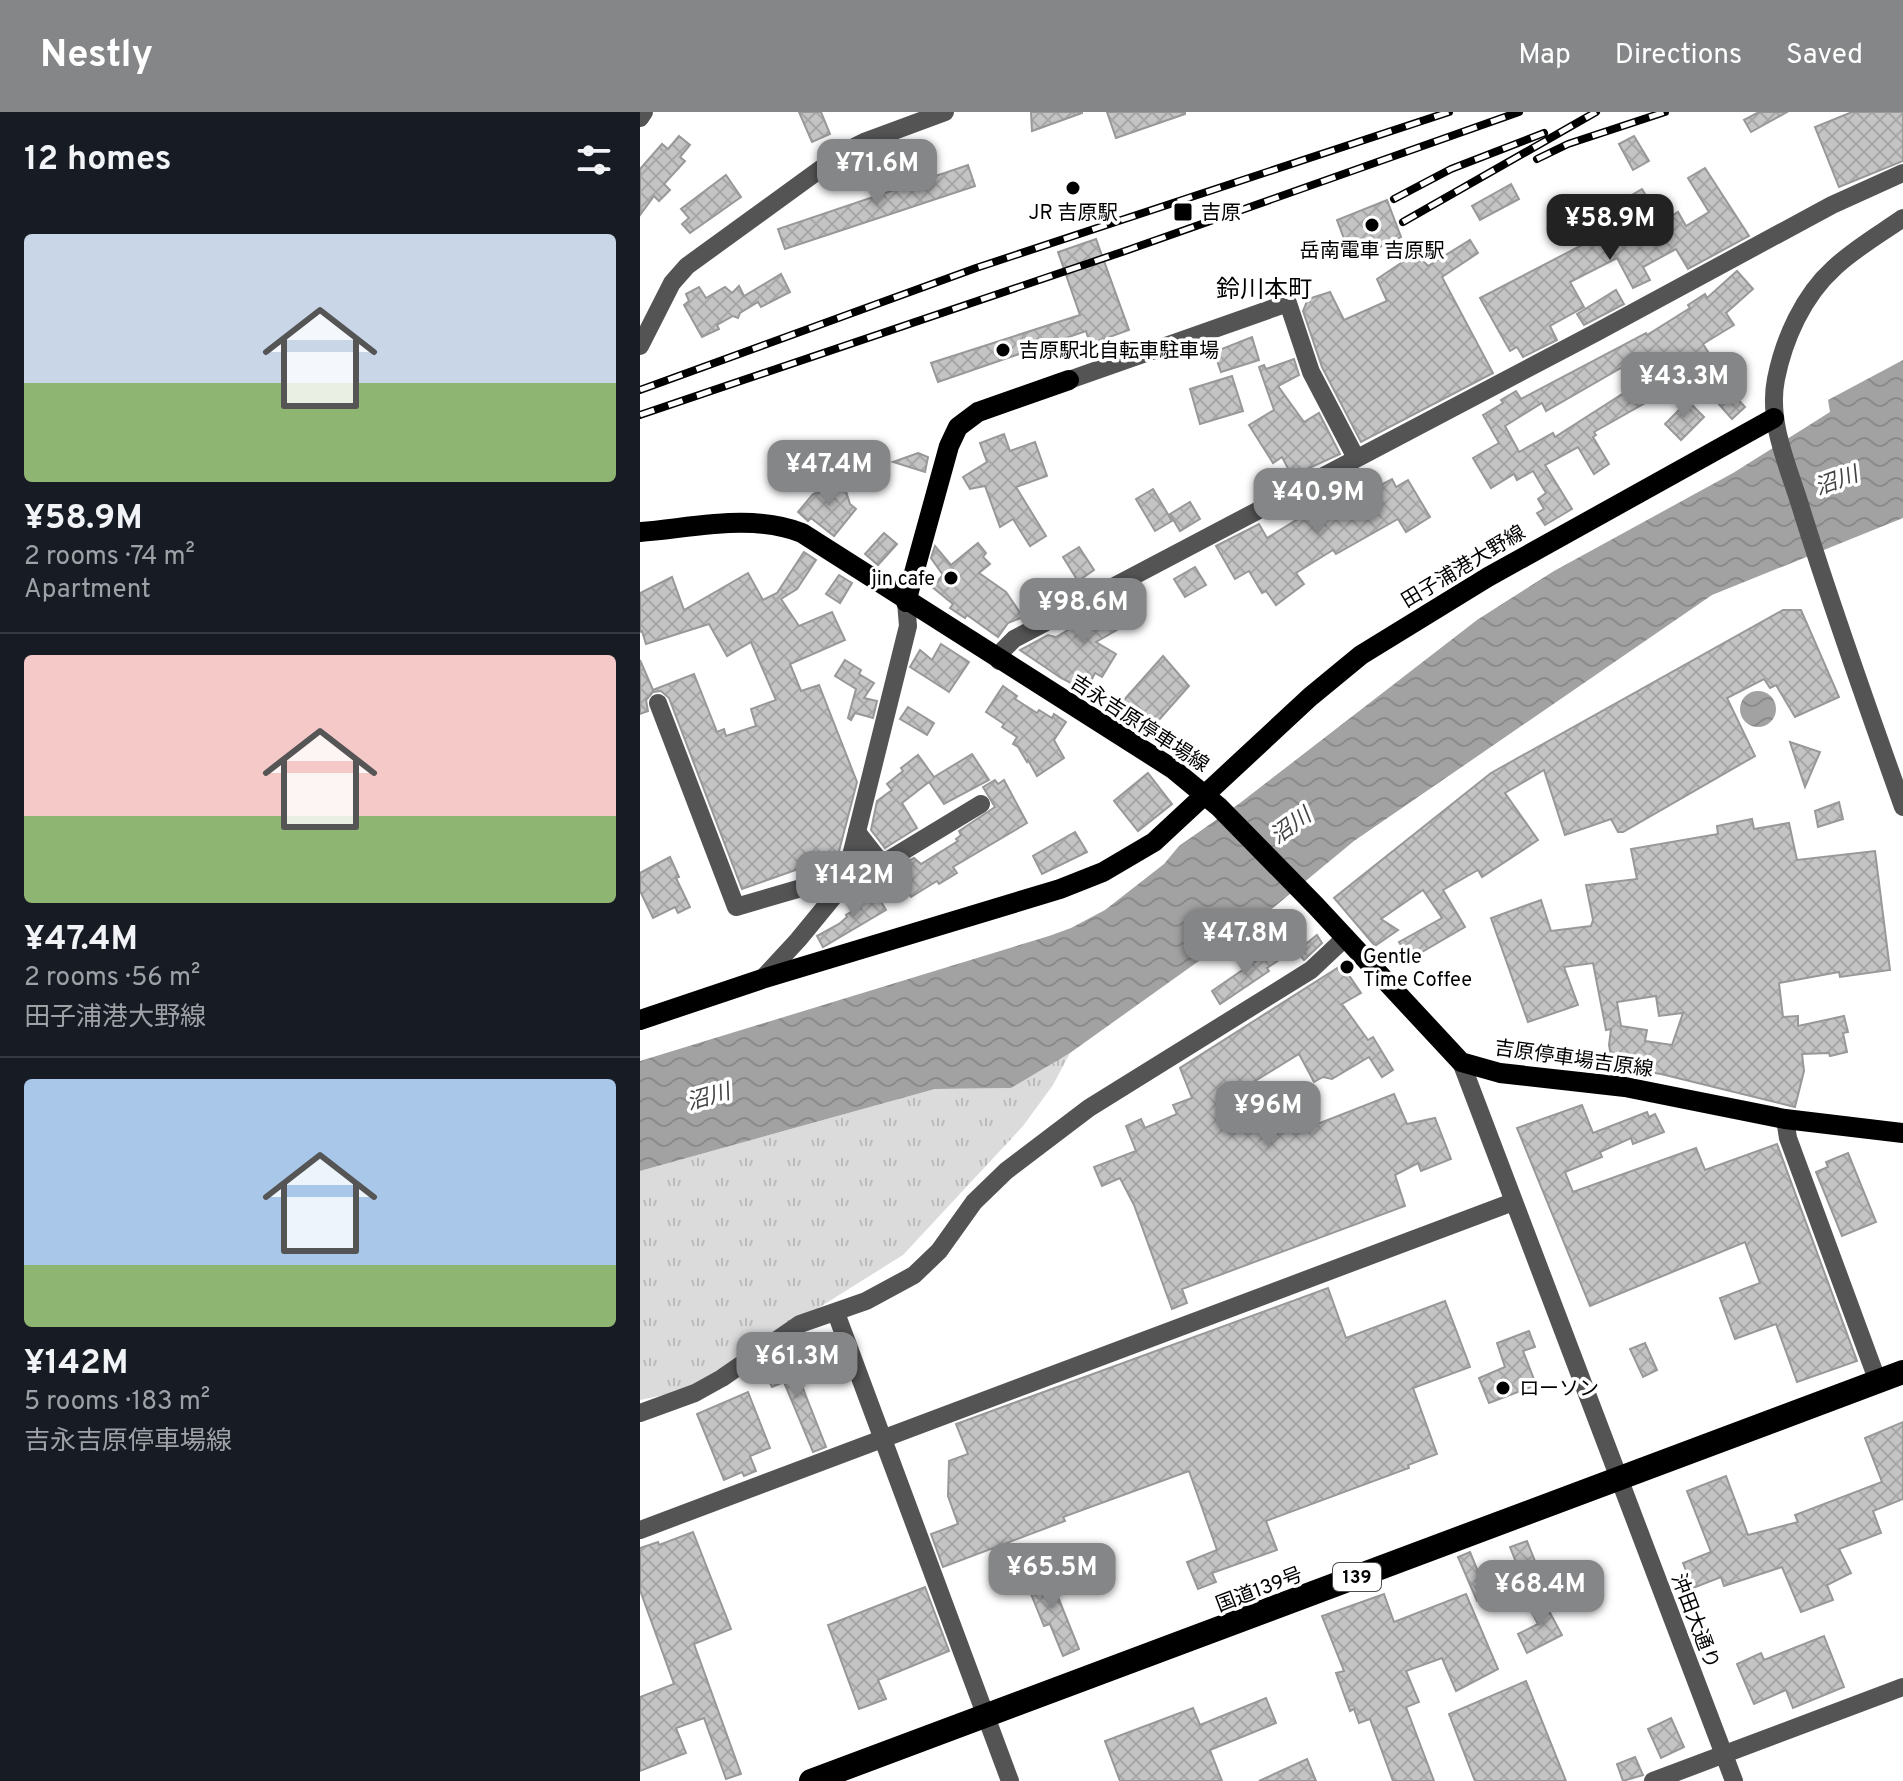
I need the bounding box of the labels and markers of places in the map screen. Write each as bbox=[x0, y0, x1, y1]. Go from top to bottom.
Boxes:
pin: ¥71.6M bbox=[812, 139, 942, 207]
marker: JR 吉原駅 bbox=[1064, 179, 1082, 197]
pin: ¥58.9M bbox=[1545, 194, 1675, 262]
place label: JR 吉原駅 bbox=[1029, 201, 1117, 227]
marker: 吉原 bbox=[1172, 201, 1194, 223]
place label: 吉原 bbox=[1201, 201, 1241, 227]
marker: 岳南電車 吉原駅 bbox=[1363, 216, 1381, 234]
place label: 岳南電車 吉原駅 bbox=[1300, 239, 1444, 265]
place label: 吉原駅北自転車駐車場 bbox=[1019, 339, 1219, 365]
marker: 吉原駅北自転車駐車場 bbox=[994, 341, 1012, 359]
pin: ¥43.3M bbox=[1619, 352, 1749, 420]
pin: ¥47.4M bbox=[764, 440, 894, 508]
pin: ¥40.9M bbox=[1253, 468, 1383, 536]
place label: jin cafe bbox=[871, 567, 935, 593]
marker: jin cafe bbox=[942, 569, 960, 587]
pin: ¥98.6M bbox=[1018, 578, 1148, 646]
pin: ¥142M bbox=[798, 851, 910, 919]
pin: ¥47.8M bbox=[1180, 909, 1310, 977]
place label: Gentle Time Coffee bbox=[1363, 945, 1472, 994]
marker: Gentle Time Coffee bbox=[1338, 958, 1356, 976]
pin: ¥96M bbox=[1221, 1081, 1315, 1149]
pin: ¥61.3M bbox=[732, 1332, 862, 1400]
place label: ローソン bbox=[1519, 1377, 1599, 1403]
marker: ローソン bbox=[1494, 1379, 1512, 1397]
pin: ¥65.5M bbox=[987, 1543, 1117, 1611]
pin: ¥68.4M bbox=[1475, 1560, 1605, 1628]

